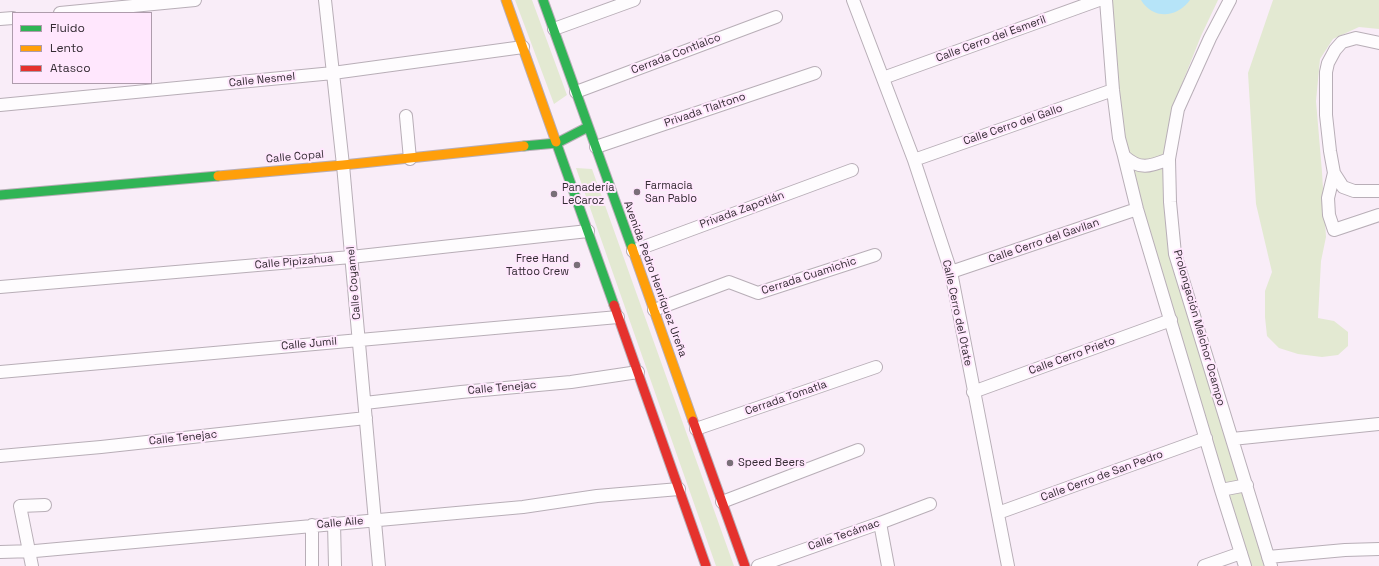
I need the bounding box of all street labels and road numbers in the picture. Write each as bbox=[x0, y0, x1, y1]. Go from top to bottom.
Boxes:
street label: Calle Cerro del Esmeril bbox=[934, 13, 1048, 65]
street label: Cerrada Contlalco bbox=[629, 31, 723, 77]
street label: Calle Nesmel bbox=[228, 70, 296, 90]
street label: Privada Tlaltono bbox=[663, 90, 747, 130]
street label: Calle Cerro del Gallo bbox=[962, 102, 1064, 148]
street label: Calle Copal bbox=[265, 148, 325, 166]
street label: Privada Zapotlán bbox=[698, 189, 786, 231]
street label: Avenida Pedro Henríquez Ureña bbox=[621, 199, 689, 359]
street label: Calle Cerro del Gavilan bbox=[987, 216, 1101, 266]
street label: Calle Coyamel bbox=[344, 246, 364, 320]
street label: Prolongación Melchor Ocampo bbox=[1170, 248, 1228, 408]
street label: Calle Pipizahua bbox=[254, 252, 334, 272]
street label: Cerrada Cuamichic bbox=[760, 254, 858, 298]
street label: Calle Cerro del Otate bbox=[939, 259, 975, 367]
street label: Calle Cerro Prieto bbox=[1027, 334, 1117, 378]
street label: Calle Jumil bbox=[281, 335, 337, 353]
street label: Calle Tenejac bbox=[467, 378, 537, 398]
street label: Cerrada Tomatla bbox=[743, 378, 829, 418]
street label: Calle Tenejac bbox=[148, 428, 218, 448]
street label: Calle Cerro de San Pedro bbox=[1039, 448, 1165, 504]
street label: Calle Aile bbox=[316, 514, 364, 532]
street label: Calle Tecámac bbox=[806, 517, 882, 553]

